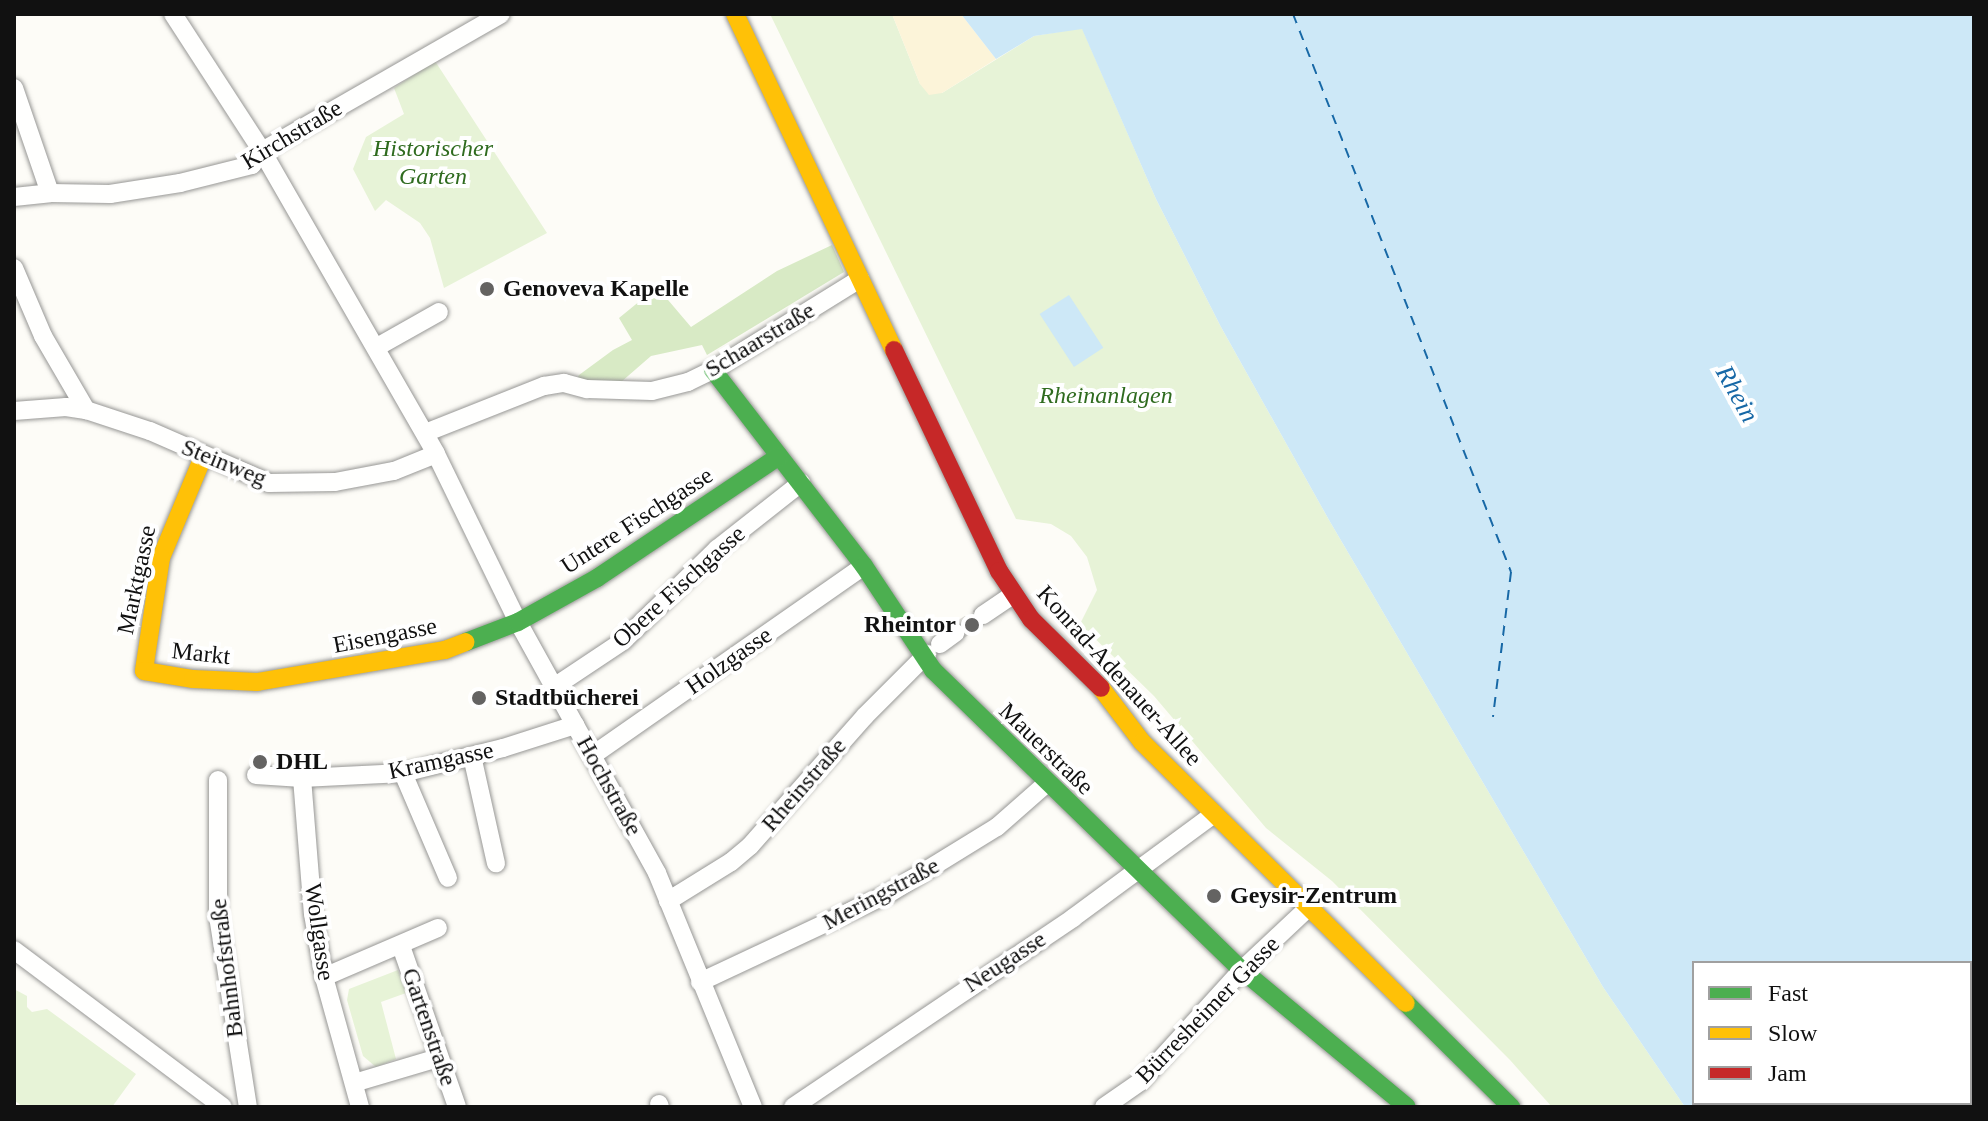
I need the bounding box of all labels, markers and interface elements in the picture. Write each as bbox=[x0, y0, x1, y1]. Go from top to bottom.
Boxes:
street label: Kirchstraße bbox=[237, 94, 347, 176]
park label: Historischer Garten bbox=[373, 135, 493, 191]
place label: Genoveva Kapelle bbox=[503, 275, 689, 303]
marker: Genoveva Kapelle bbox=[478, 280, 496, 298]
street label: Schaarstraße bbox=[700, 296, 820, 384]
water label: Rhein bbox=[1709, 360, 1765, 428]
park label: Rheinanlagen bbox=[1039, 382, 1173, 410]
street label: Steinweg bbox=[177, 433, 271, 493]
street label: Untere Fischgasse bbox=[556, 461, 718, 581]
street label: Obere Fischgasse bbox=[607, 520, 751, 654]
street label: Marktgasse bbox=[111, 523, 163, 637]
street label: Konrad-Adenauer-Allee bbox=[1030, 580, 1208, 772]
place label: Rheintor bbox=[864, 611, 956, 639]
street label: Eisengasse bbox=[331, 612, 439, 660]
marker: Rheintor bbox=[963, 616, 981, 634]
street label: Holzgasse bbox=[680, 621, 778, 701]
street label: Markt bbox=[170, 637, 232, 671]
place label: Stadtbücherei bbox=[495, 684, 639, 712]
marker: Stadtbücherei bbox=[470, 689, 488, 707]
street label: Mauerstraße bbox=[993, 697, 1099, 801]
street label: Hochstraße bbox=[570, 731, 648, 841]
street label: Rheinstraße bbox=[756, 732, 852, 838]
street label: Kramgasse bbox=[386, 736, 496, 786]
place label: DHL bbox=[276, 748, 328, 776]
marker: DHL bbox=[251, 753, 269, 771]
street label: Meringstraße bbox=[818, 851, 944, 937]
street label: Wollgasse bbox=[298, 881, 340, 983]
place label: Geysir-Zentrum bbox=[1230, 882, 1397, 910]
marker: Geysir-Zentrum bbox=[1205, 887, 1223, 905]
street label: Bahnhofstraße bbox=[204, 897, 250, 1039]
street label: Neugasse bbox=[959, 925, 1051, 999]
street label: Bürresheimer Gasse bbox=[1130, 930, 1286, 1090]
legend bbox=[1692, 961, 1972, 1105]
street label: Gartenstraße bbox=[395, 964, 463, 1090]
text: Fast bbox=[1768, 980, 1808, 1006]
text: Slow bbox=[1768, 1020, 1817, 1046]
text: Jam bbox=[1768, 1060, 1807, 1086]

